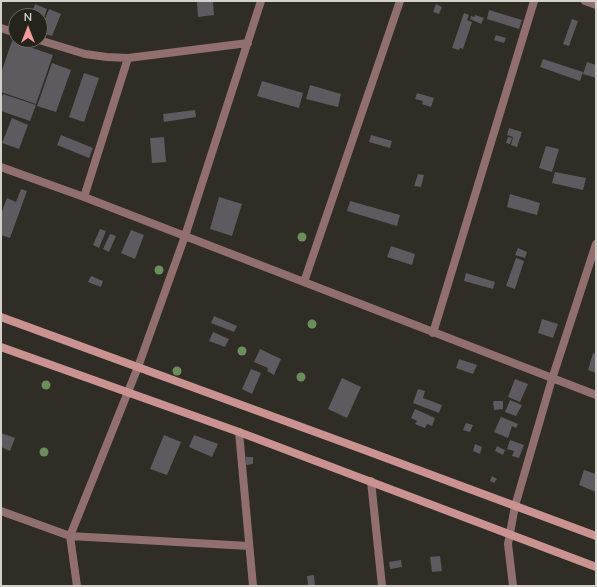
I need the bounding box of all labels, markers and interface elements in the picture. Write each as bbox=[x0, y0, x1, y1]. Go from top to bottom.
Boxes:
north arrow bbox=[8, 8, 48, 48]
text: N bbox=[24, 10, 32, 24]

